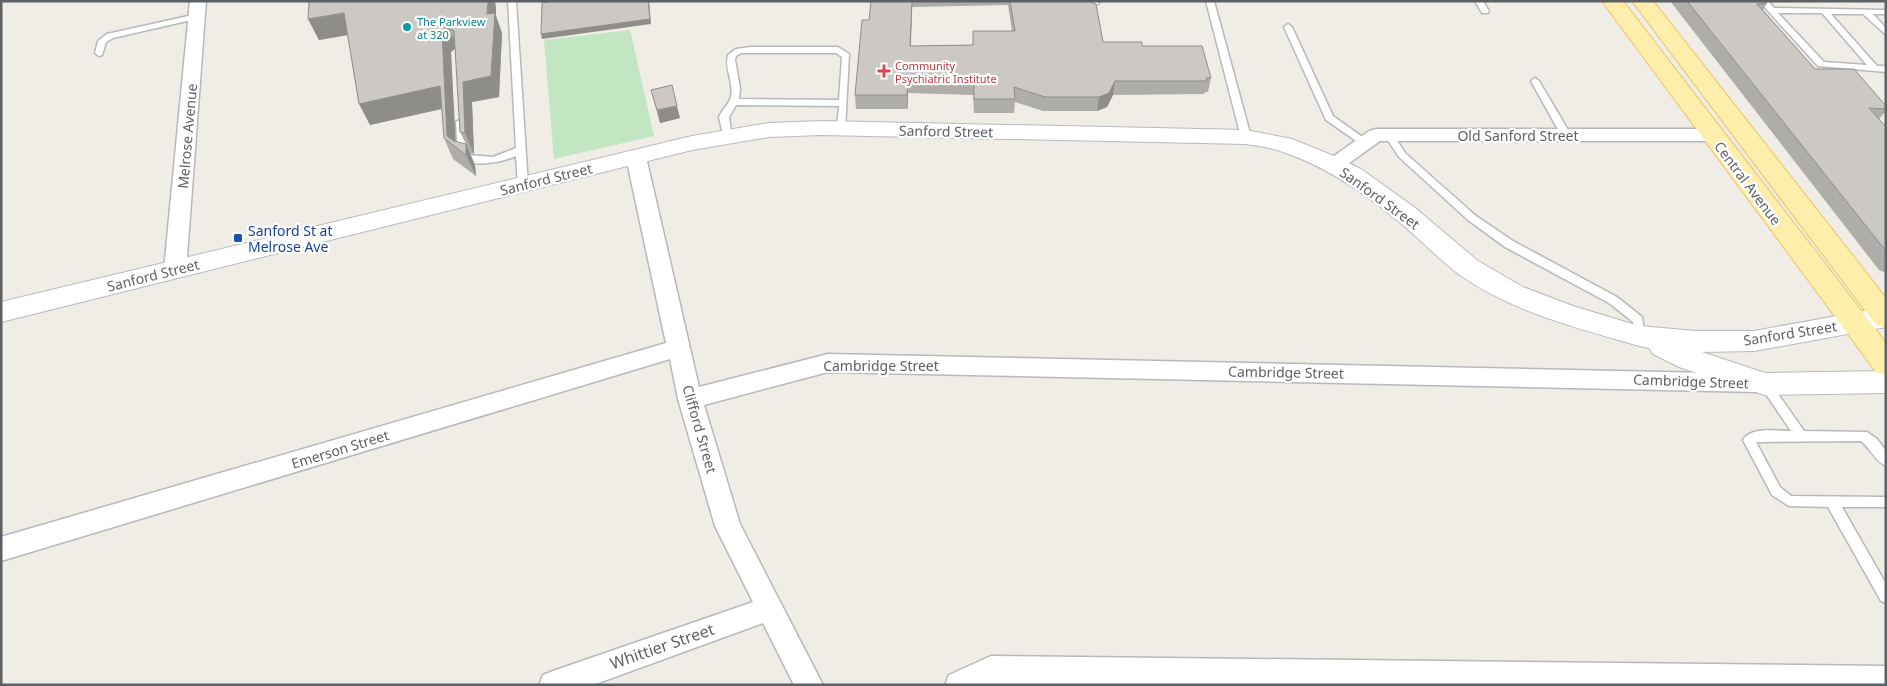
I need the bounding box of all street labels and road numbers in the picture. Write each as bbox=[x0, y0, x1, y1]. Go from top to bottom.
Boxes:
street label: Melrose Avenue bbox=[173, 82, 201, 189]
street label: Sanford Street bbox=[899, 121, 993, 141]
street label: Old Sanford Street bbox=[1457, 126, 1579, 145]
street label: Central Avenue bbox=[1710, 137, 1786, 229]
street label: Sanford Street bbox=[498, 158, 594, 200]
street label: Sanford Street bbox=[1336, 163, 1424, 233]
street label: Sanford Street bbox=[105, 254, 201, 296]
street label: Sanford Street bbox=[1742, 316, 1838, 350]
street label: Cambridge Street bbox=[823, 356, 939, 375]
street label: Cambridge Street bbox=[1228, 361, 1344, 383]
street label: Cambridge Street bbox=[1633, 369, 1749, 393]
street label: Clifford Street bbox=[678, 383, 722, 475]
street label: Emerson Street bbox=[289, 425, 391, 473]
street label: Whittier Street bbox=[607, 618, 717, 674]

